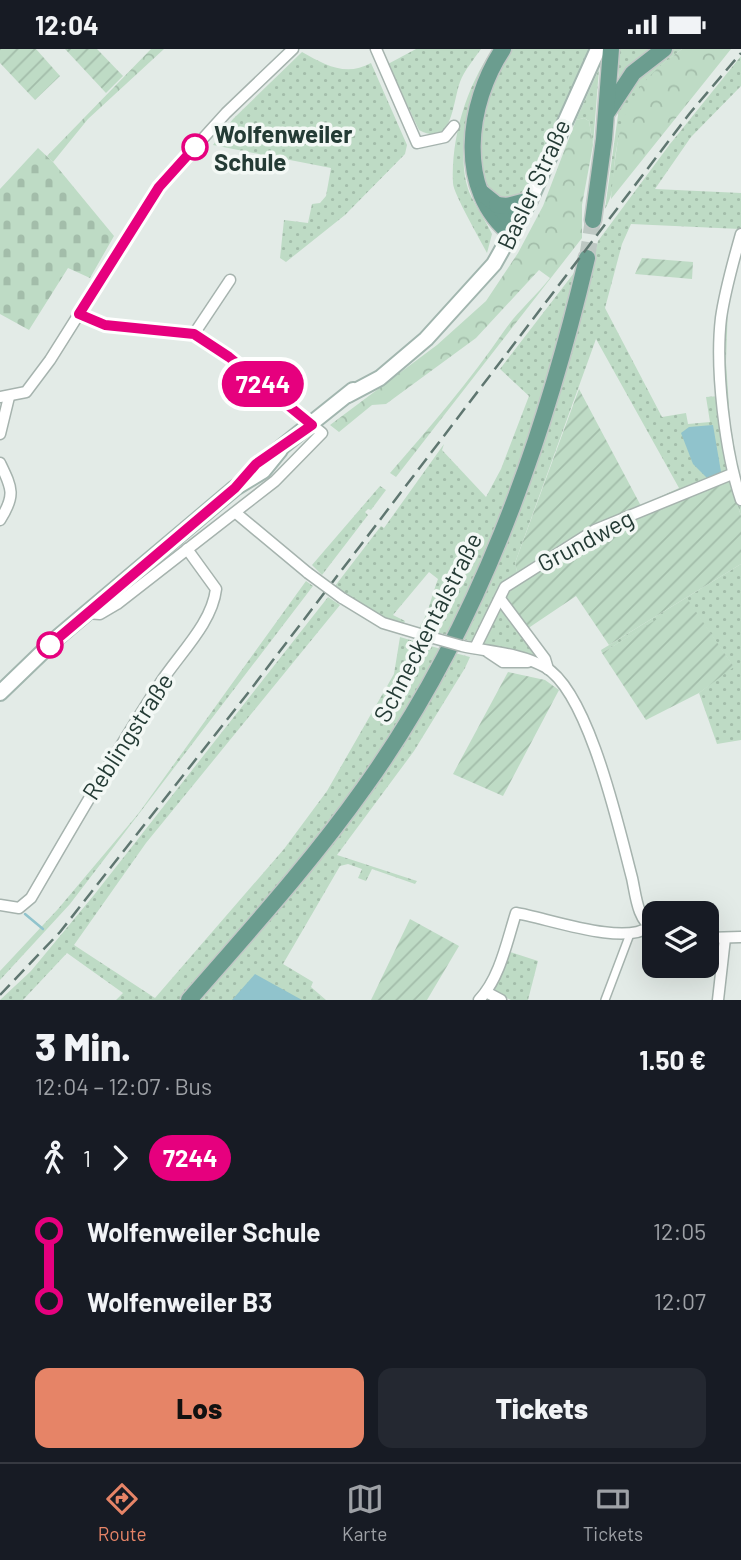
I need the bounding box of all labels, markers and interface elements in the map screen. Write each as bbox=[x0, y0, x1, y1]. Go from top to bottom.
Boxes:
text: 12:04 bbox=[35, 9, 99, 40]
street label: Basler Straße bbox=[490, 114, 576, 254]
place label: Wolfenweiler Schule bbox=[214, 119, 352, 176]
marker: Wolfenweiler Schule bbox=[182, 134, 208, 160]
line badge: 7244 bbox=[214, 361, 312, 407]
text: 7244 bbox=[236, 369, 290, 398]
street label: Grundweg bbox=[532, 503, 638, 577]
street label: Schneckentalstraße bbox=[367, 527, 487, 727]
unlabelled marker bbox=[37, 632, 63, 658]
street label: Reblingstraße bbox=[75, 667, 179, 805]
map controls bbox=[642, 901, 719, 978]
button: layers bbox=[642, 901, 719, 978]
text: 3 Min. bbox=[35, 1023, 131, 1069]
text: 1.50 € bbox=[639, 1044, 706, 1075]
text: 12:04 – 12:07 · Bus bbox=[35, 1072, 212, 1100]
icon: walk bbox=[35, 1139, 73, 1177]
icon: forward bbox=[101, 1139, 139, 1177]
text: 7244 bbox=[163, 1143, 217, 1172]
text: 1 bbox=[83, 1144, 91, 1172]
text: Wolfenweiler Schule bbox=[87, 1216, 321, 1247]
text: 12:05 bbox=[653, 1217, 706, 1245]
text: Wolfenweiler B3 bbox=[87, 1286, 272, 1317]
text: 12:07 bbox=[654, 1287, 706, 1315]
button: Los bbox=[35, 1368, 364, 1448]
button: Tickets bbox=[378, 1368, 706, 1448]
tab: Route bbox=[98, 1480, 147, 1545]
tab: Karte bbox=[342, 1480, 387, 1545]
tab: Tickets bbox=[583, 1480, 643, 1545]

